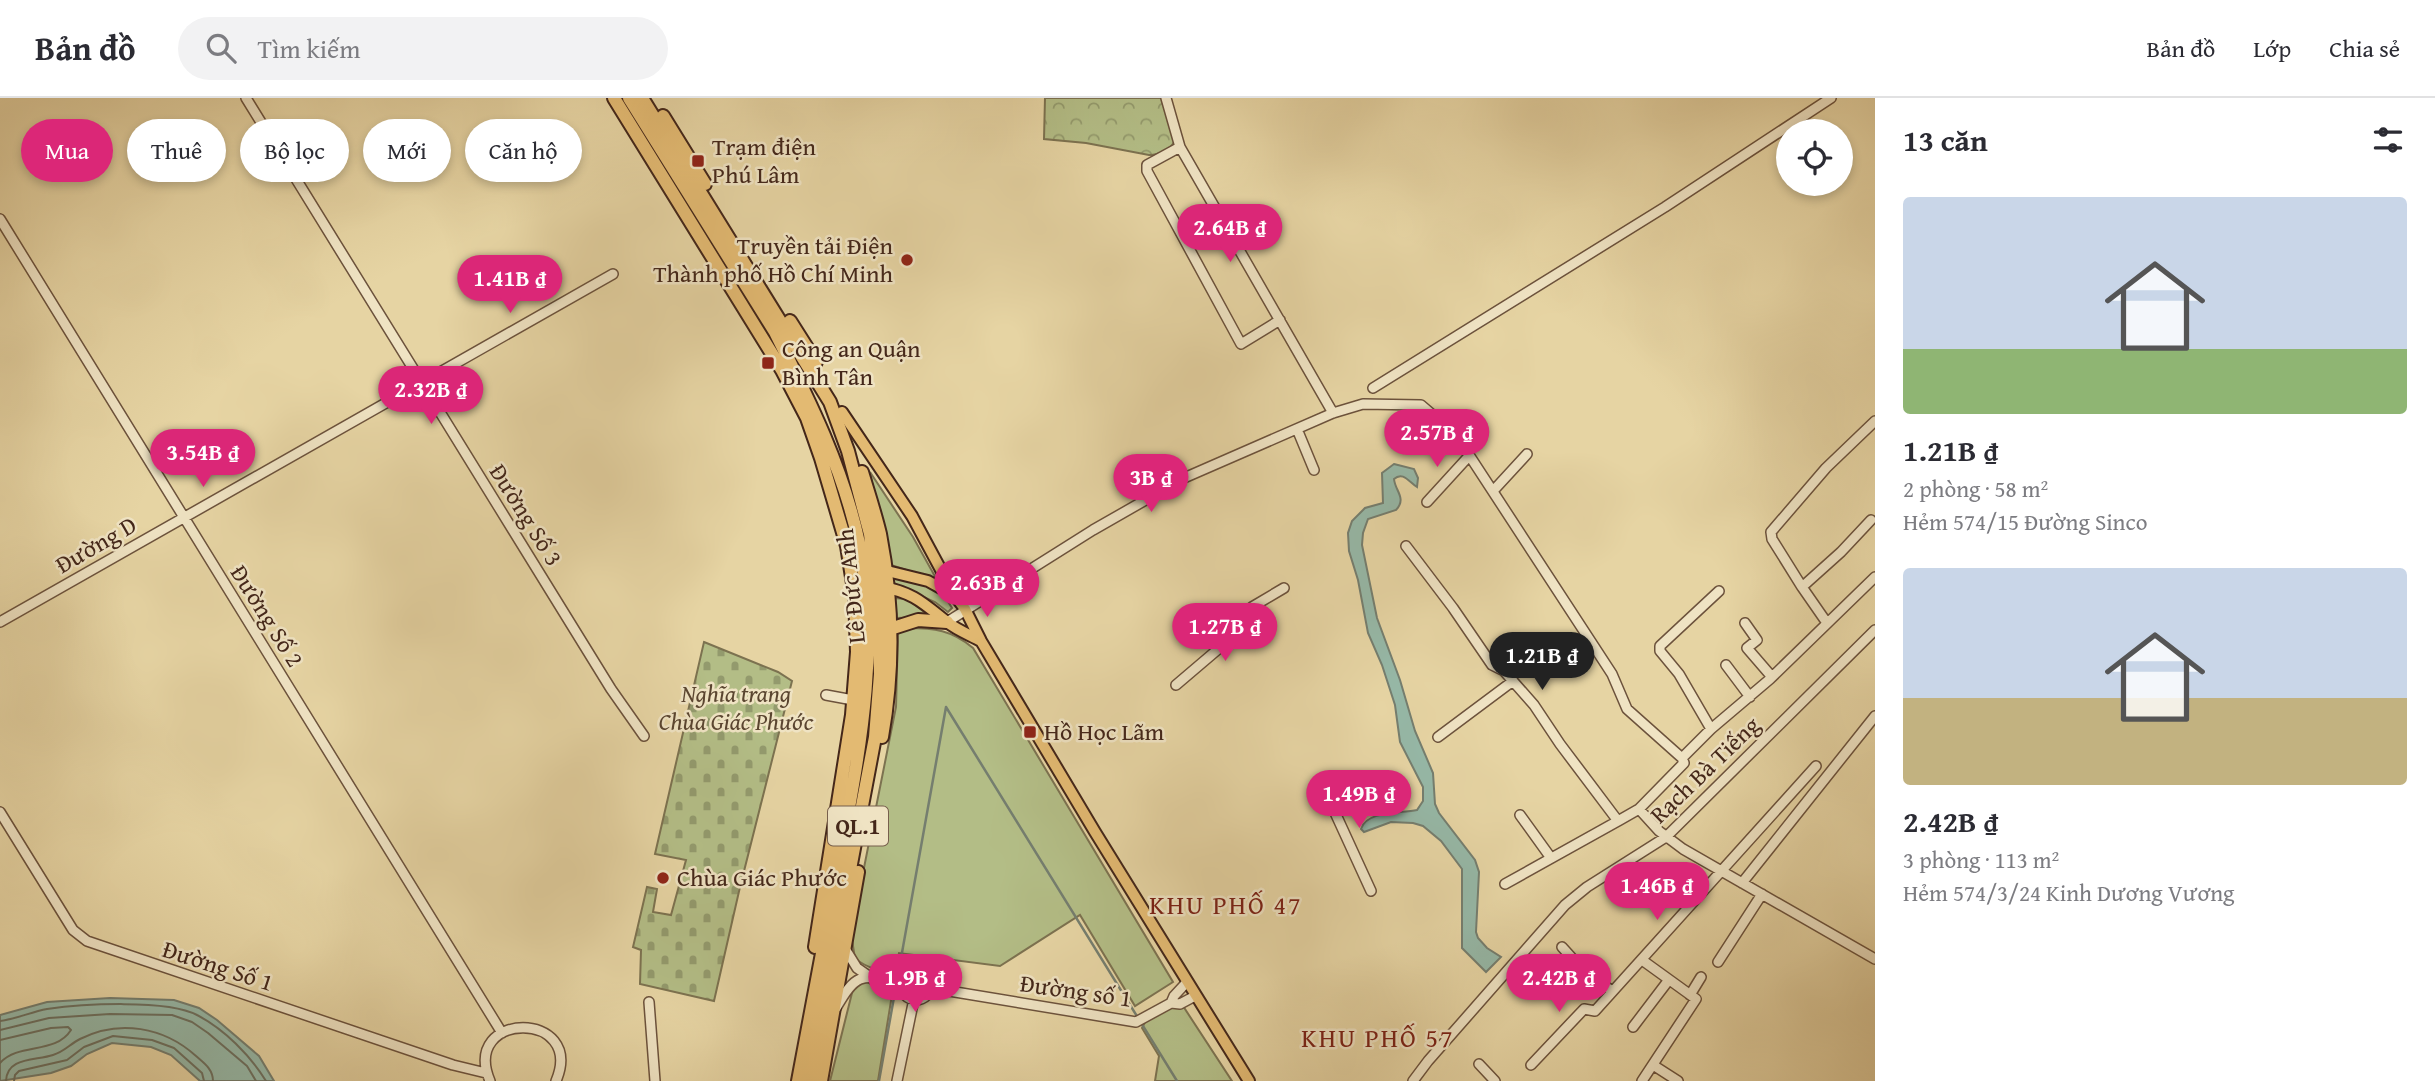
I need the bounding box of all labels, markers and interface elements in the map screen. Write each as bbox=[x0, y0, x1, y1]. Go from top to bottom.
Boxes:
search box bbox=[178, 17, 668, 80]
text: Bản đồ bbox=[35, 24, 136, 72]
icon: search bbox=[202, 29, 240, 67]
text: Tìm kiếm bbox=[258, 29, 360, 68]
text: Bản đồ bbox=[2147, 31, 2215, 66]
text: Lớp bbox=[2253, 31, 2291, 66]
text: Chia sẻ bbox=[2329, 31, 2400, 66]
text: 13 căn bbox=[1903, 118, 1988, 162]
chip: Mua bbox=[21, 119, 113, 182]
chip: Thuê bbox=[127, 119, 226, 182]
chip: Bộ lọc bbox=[240, 119, 349, 182]
chip: Mới bbox=[363, 119, 451, 182]
chip: Căn hộ bbox=[465, 119, 582, 182]
map controls bbox=[1776, 119, 1853, 196]
button: locate bbox=[1776, 119, 1853, 196]
icon: filters bbox=[2369, 121, 2407, 159]
place label: Trạm điện Phú Lâm bbox=[712, 129, 816, 192]
marker: Trạm điện Phú Lâm bbox=[690, 153, 706, 169]
pin: 2.64B ₫ bbox=[1165, 204, 1295, 264]
text: 2.64B ₫ bbox=[1193, 210, 1267, 243]
place label: Truyền tải Điện Thành phố Hồ Chí Minh bbox=[653, 228, 894, 291]
icon: home bbox=[2092, 243, 2218, 369]
marker: Truyền tải Điện Thành phố Hồ Chí Minh bbox=[899, 252, 915, 268]
pin: 1.41B ₫ bbox=[445, 256, 575, 315]
text: 1.41B ₫ bbox=[473, 261, 547, 294]
place label: Công an Quận Bình Tân bbox=[782, 331, 921, 394]
marker: Công an Quận Bình Tân bbox=[760, 355, 776, 371]
pin: 2.32B ₫ bbox=[366, 366, 496, 426]
text: 2.32B ₫ bbox=[394, 372, 468, 405]
pin: 2.57B ₫ bbox=[1372, 410, 1502, 469]
text: 2.57B ₫ bbox=[1400, 415, 1474, 448]
text: 1.21B ₫ bbox=[1903, 428, 1999, 472]
pin: 3.54B ₫ bbox=[138, 430, 268, 489]
text: 3.54B ₫ bbox=[166, 435, 240, 468]
pin: 3B ₫ bbox=[1110, 454, 1192, 514]
street label: Đường Số 3 bbox=[481, 457, 572, 573]
text: 3B ₫ bbox=[1129, 460, 1173, 493]
text: 2 phòng · 58 m² bbox=[1903, 472, 2048, 505]
text: Hẻm 574/15 Đường Sinco bbox=[1903, 505, 2147, 538]
street label: Đường D bbox=[49, 507, 143, 582]
street label: Lê Đức Anh bbox=[827, 526, 874, 645]
street label: Đường Số 2 bbox=[222, 558, 313, 674]
pin: 2.63B ₫ bbox=[922, 560, 1052, 619]
text: 2.63B ₫ bbox=[950, 565, 1024, 598]
pin: 1.27B ₫ bbox=[1160, 603, 1290, 663]
text: 1.27B ₫ bbox=[1188, 609, 1262, 642]
icon: home bbox=[2092, 614, 2218, 740]
pin: 1.21B ₫ bbox=[1477, 632, 1607, 692]
text: 1.21B ₫ bbox=[1505, 638, 1579, 671]
park label: Nghĩa trang Chùa Giác Phước bbox=[659, 676, 814, 739]
street label: Rạch Bà Tiếng bbox=[1642, 708, 1768, 831]
place label: Hồ Học Lãm bbox=[1044, 714, 1165, 749]
marker: Hồ Học Lãm bbox=[1022, 724, 1038, 740]
pin: 1.49B ₫ bbox=[1294, 770, 1424, 830]
text: 1.49B ₫ bbox=[1322, 776, 1396, 809]
text: 2.42B ₫ bbox=[1903, 799, 1999, 843]
road number: QL.1 bbox=[828, 806, 888, 846]
text: 3 phòng · 113 m² bbox=[1903, 843, 2059, 876]
place label: Chùa Giác Phước bbox=[677, 860, 847, 895]
pin: 1.46B ₫ bbox=[1592, 862, 1722, 922]
text: 1.46B ₫ bbox=[1620, 868, 1694, 901]
marker: Chùa Giác Phước bbox=[655, 870, 671, 886]
text: Hẻm 574/3/24 Kinh Dương Vương bbox=[1903, 876, 2235, 909]
district label: KHU PHỐ 47 bbox=[1149, 885, 1303, 924]
street label: Đường Số 1 bbox=[158, 931, 278, 1000]
pin: 1.9B ₫ bbox=[858, 954, 972, 1014]
pin: 2.42B ₫ bbox=[1494, 954, 1624, 1014]
text: 1.9B ₫ bbox=[884, 960, 946, 993]
text: 2.42B ₫ bbox=[1522, 960, 1596, 993]
street label: Đường số 1 bbox=[1018, 965, 1134, 1016]
district label: KHU PHỐ 57 bbox=[1301, 1018, 1455, 1057]

